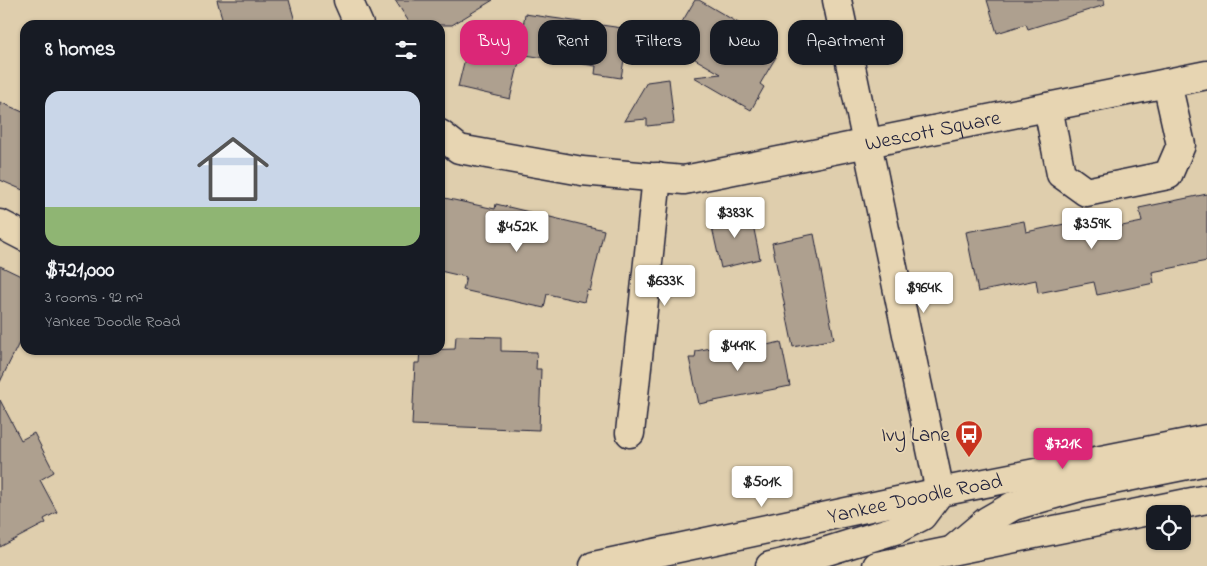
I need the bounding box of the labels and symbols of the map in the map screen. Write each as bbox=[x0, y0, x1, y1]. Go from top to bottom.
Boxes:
street label: Wescott Square bbox=[863, 104, 1004, 160]
pin: $383K bbox=[700, 196, 770, 239]
pin: $359K bbox=[1057, 208, 1127, 250]
pin: $452K bbox=[482, 210, 552, 253]
pin: $633K bbox=[630, 264, 700, 307]
pin: $964K bbox=[889, 272, 959, 314]
pin: $449K bbox=[703, 330, 773, 372]
bus stop icon: Ivy Lane bbox=[954, 419, 984, 458]
place label: Ivy Lane bbox=[881, 421, 951, 453]
pin: $721K bbox=[1028, 428, 1098, 470]
pin: $501K bbox=[727, 466, 797, 508]
street label: Yankee Doodle Road bbox=[825, 467, 1005, 533]

